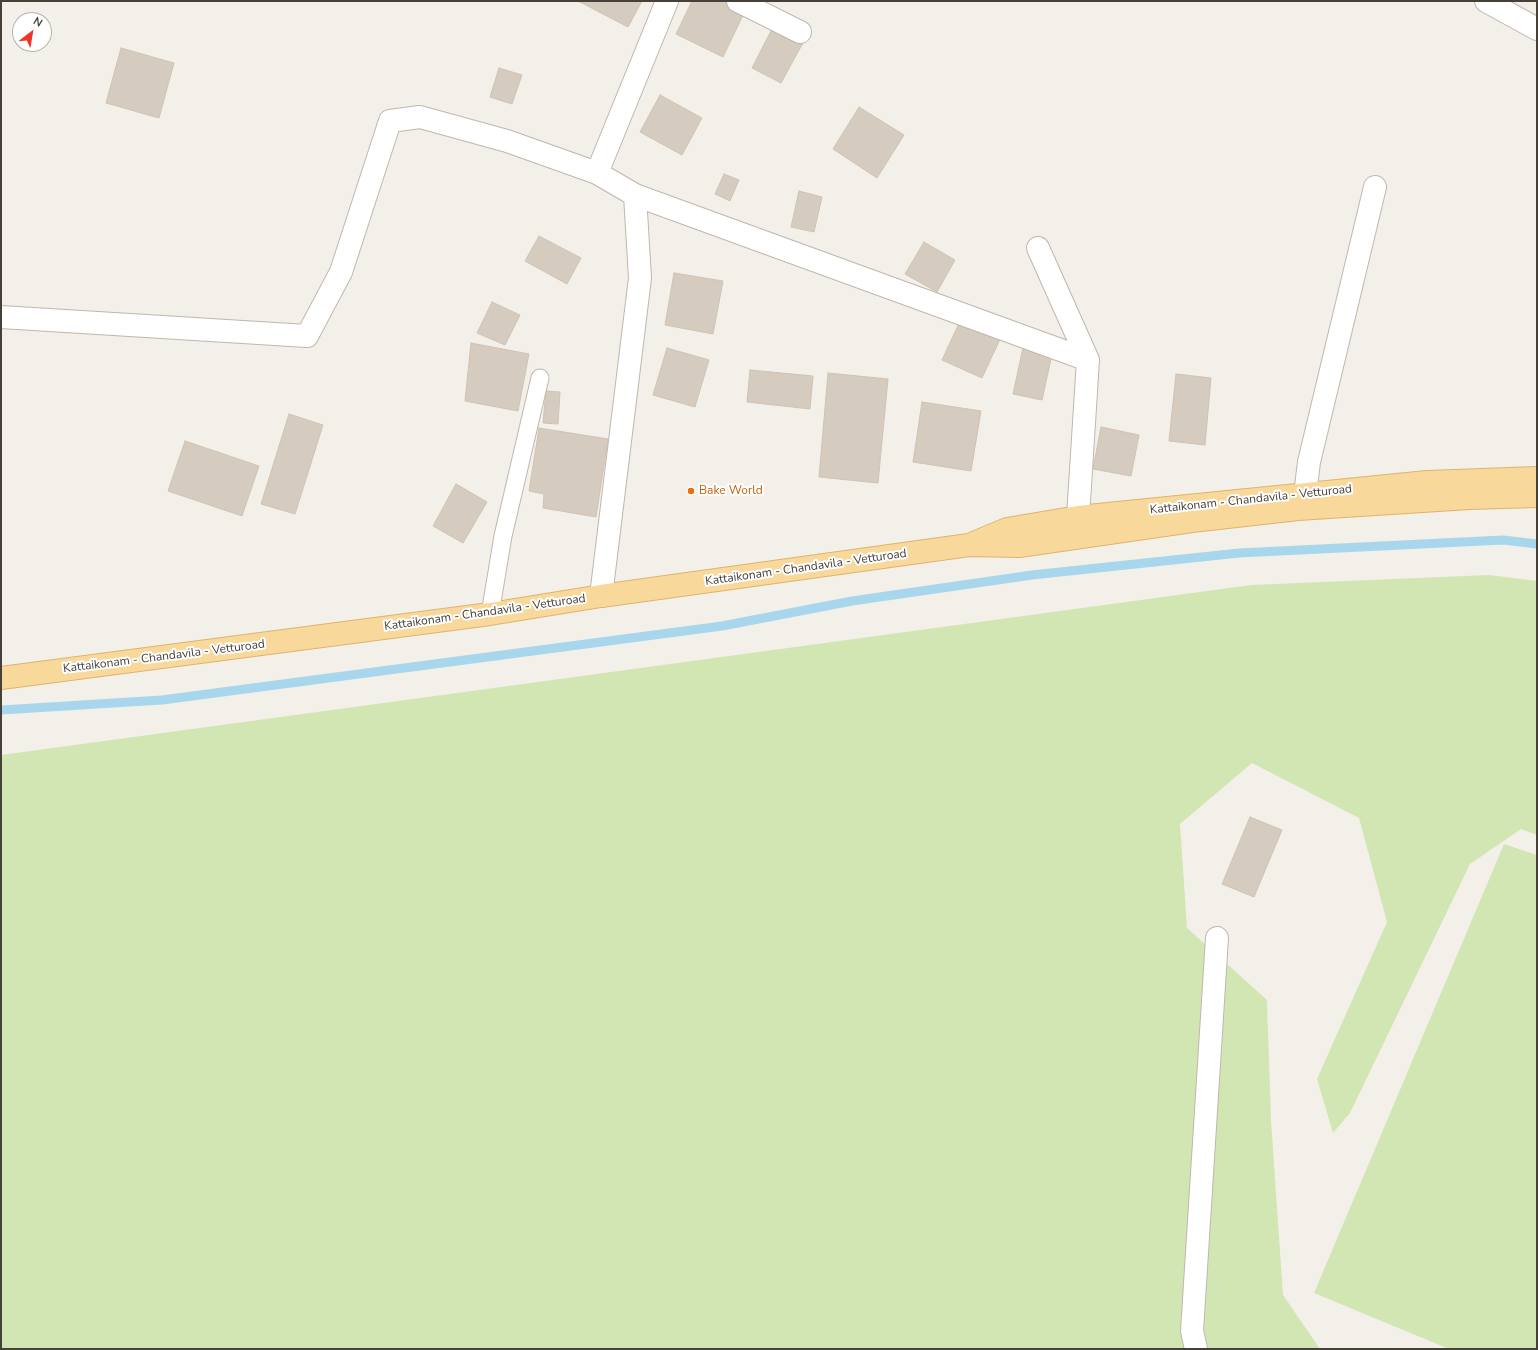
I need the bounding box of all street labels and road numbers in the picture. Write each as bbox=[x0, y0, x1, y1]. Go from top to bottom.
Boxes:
street label: Kattaikonam - Chandavila - Vetturoad bbox=[1149, 482, 1353, 518]
street label: Kattaikonam - Chandavila - Vetturoad bbox=[704, 547, 908, 589]
street label: Kattaikonam - Chandavila - Vetturoad bbox=[383, 592, 587, 634]
street label: Kattaikonam - Chandavila - Vetturoad bbox=[62, 637, 266, 677]

